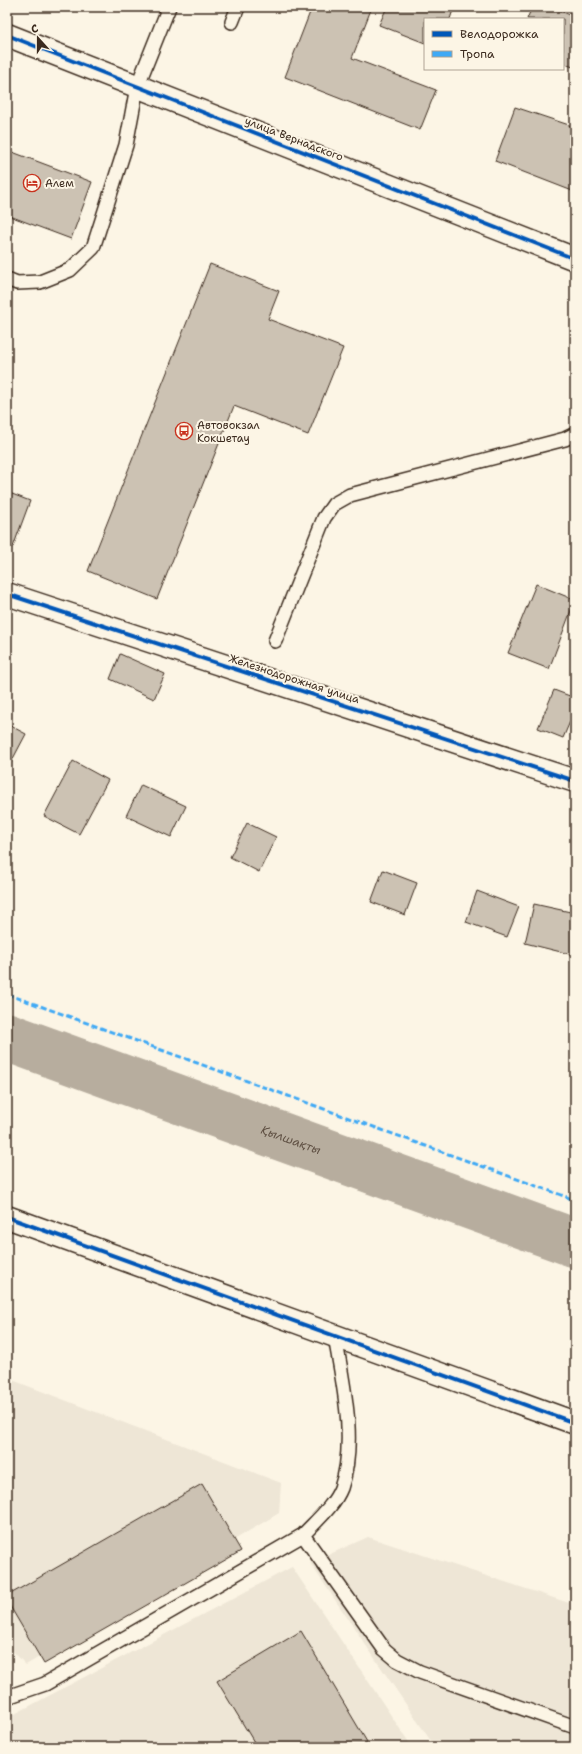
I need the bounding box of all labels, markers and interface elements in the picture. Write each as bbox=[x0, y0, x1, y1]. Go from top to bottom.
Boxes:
north arrow bbox=[18, 18, 58, 58]
legend bbox=[424, 18, 564, 70]
text: С bbox=[29, 21, 41, 37]
text: Велодорожка bbox=[460, 26, 539, 42]
text: Тропа bbox=[460, 46, 495, 62]
street label: улица Вернадского bbox=[243, 113, 346, 165]
hotel icon: Алем bbox=[22, 173, 42, 193]
place label: Алем bbox=[45, 176, 74, 191]
place label: Автовокзал Кокшетау bbox=[197, 418, 260, 446]
bus stop icon: Автовокзал Кокшетау bbox=[174, 421, 194, 441]
street label: Железнодорожная улица bbox=[227, 651, 361, 707]
water label: Қылшақты bbox=[259, 1122, 323, 1158]

